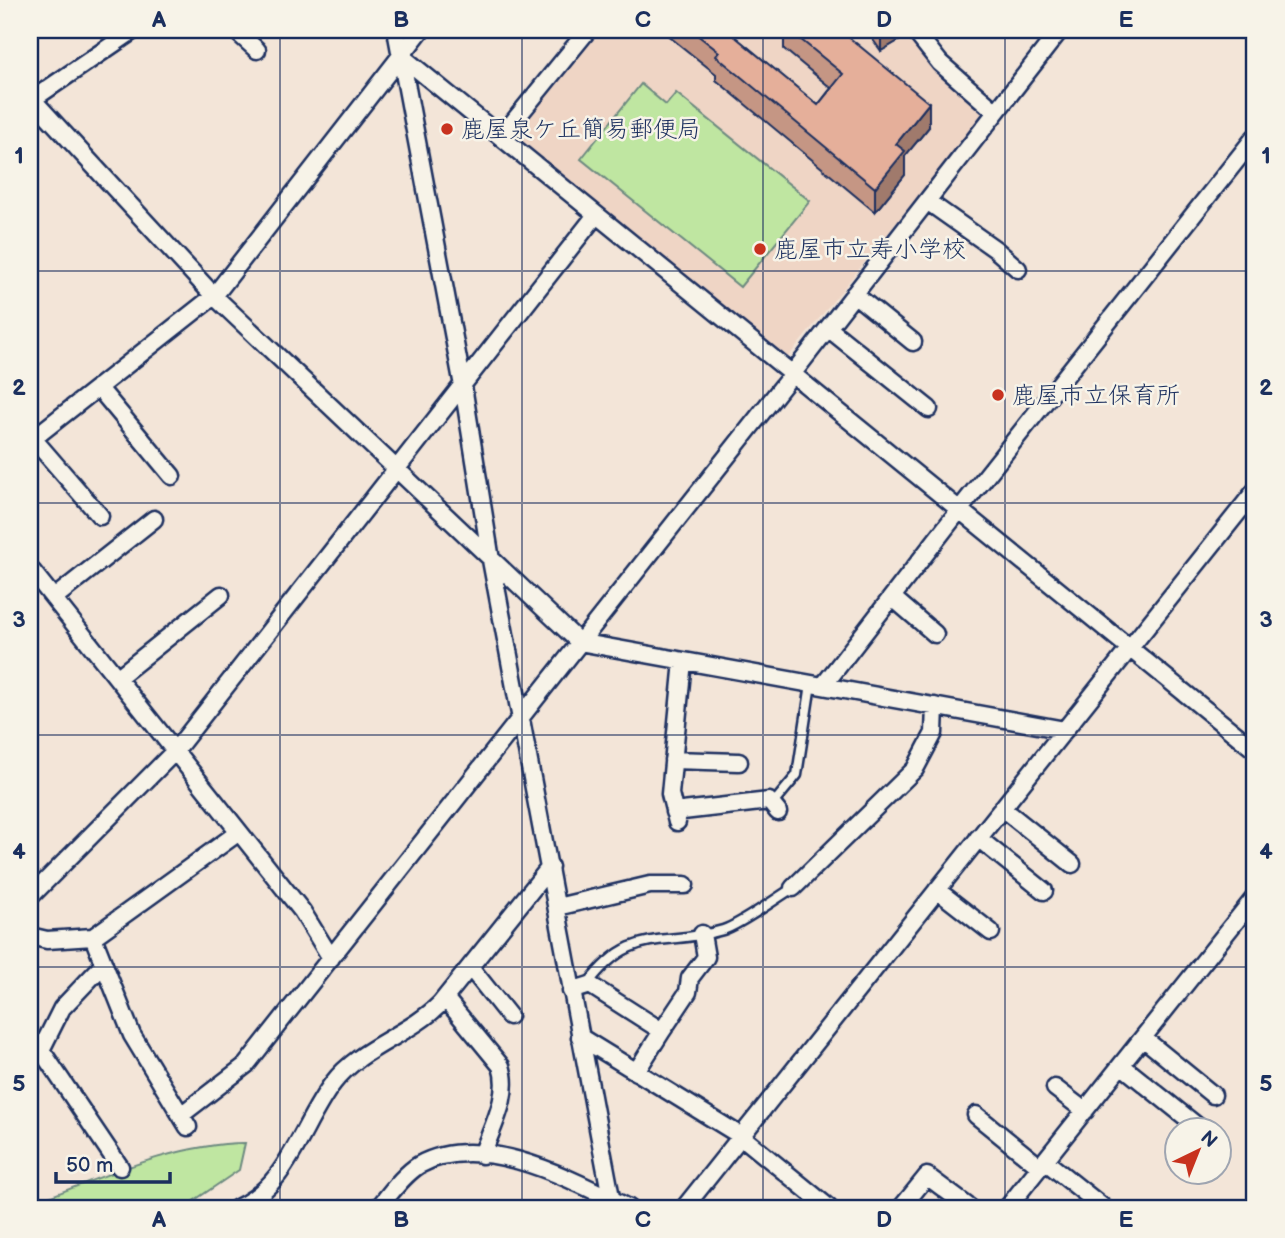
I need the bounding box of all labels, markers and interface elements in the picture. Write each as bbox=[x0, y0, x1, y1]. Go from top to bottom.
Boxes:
text: A bbox=[151, 6, 167, 34]
text: B bbox=[393, 6, 409, 34]
text: C bbox=[635, 6, 651, 34]
text: D bbox=[876, 6, 892, 34]
text: E bbox=[1119, 6, 1134, 34]
place label: 鹿屋泉ケ丘簡易郵便局 bbox=[461, 115, 701, 144]
marker: 鹿屋泉ケ丘簡易郵便局 bbox=[439, 121, 455, 137]
text: 1 bbox=[14, 142, 24, 170]
text: 1 bbox=[1261, 142, 1271, 170]
place label: 鹿屋市立寿小学校 bbox=[774, 235, 966, 264]
marker: 鹿屋市立寿小学校 bbox=[752, 241, 768, 257]
text: 2 bbox=[12, 374, 26, 402]
text: 2 bbox=[1259, 374, 1273, 402]
place label: 鹿屋市立保育所 bbox=[1012, 381, 1180, 410]
marker: 鹿屋市立保育所 bbox=[990, 387, 1006, 403]
text: 3 bbox=[12, 606, 26, 634]
text: 3 bbox=[1259, 606, 1273, 634]
text: 4 bbox=[12, 838, 26, 866]
text: 4 bbox=[1259, 838, 1273, 866]
text: 5 bbox=[12, 1070, 26, 1098]
text: 5 bbox=[1259, 1070, 1273, 1098]
north arrow bbox=[1162, 1116, 1232, 1186]
text: N bbox=[1196, 1126, 1222, 1153]
scale bar bbox=[56, 1140, 170, 1184]
text: 50 m bbox=[66, 1153, 113, 1178]
text: A bbox=[151, 1206, 167, 1234]
text: B bbox=[393, 1206, 409, 1234]
text: C bbox=[635, 1206, 651, 1234]
text: D bbox=[876, 1206, 892, 1234]
text: E bbox=[1119, 1206, 1134, 1234]

